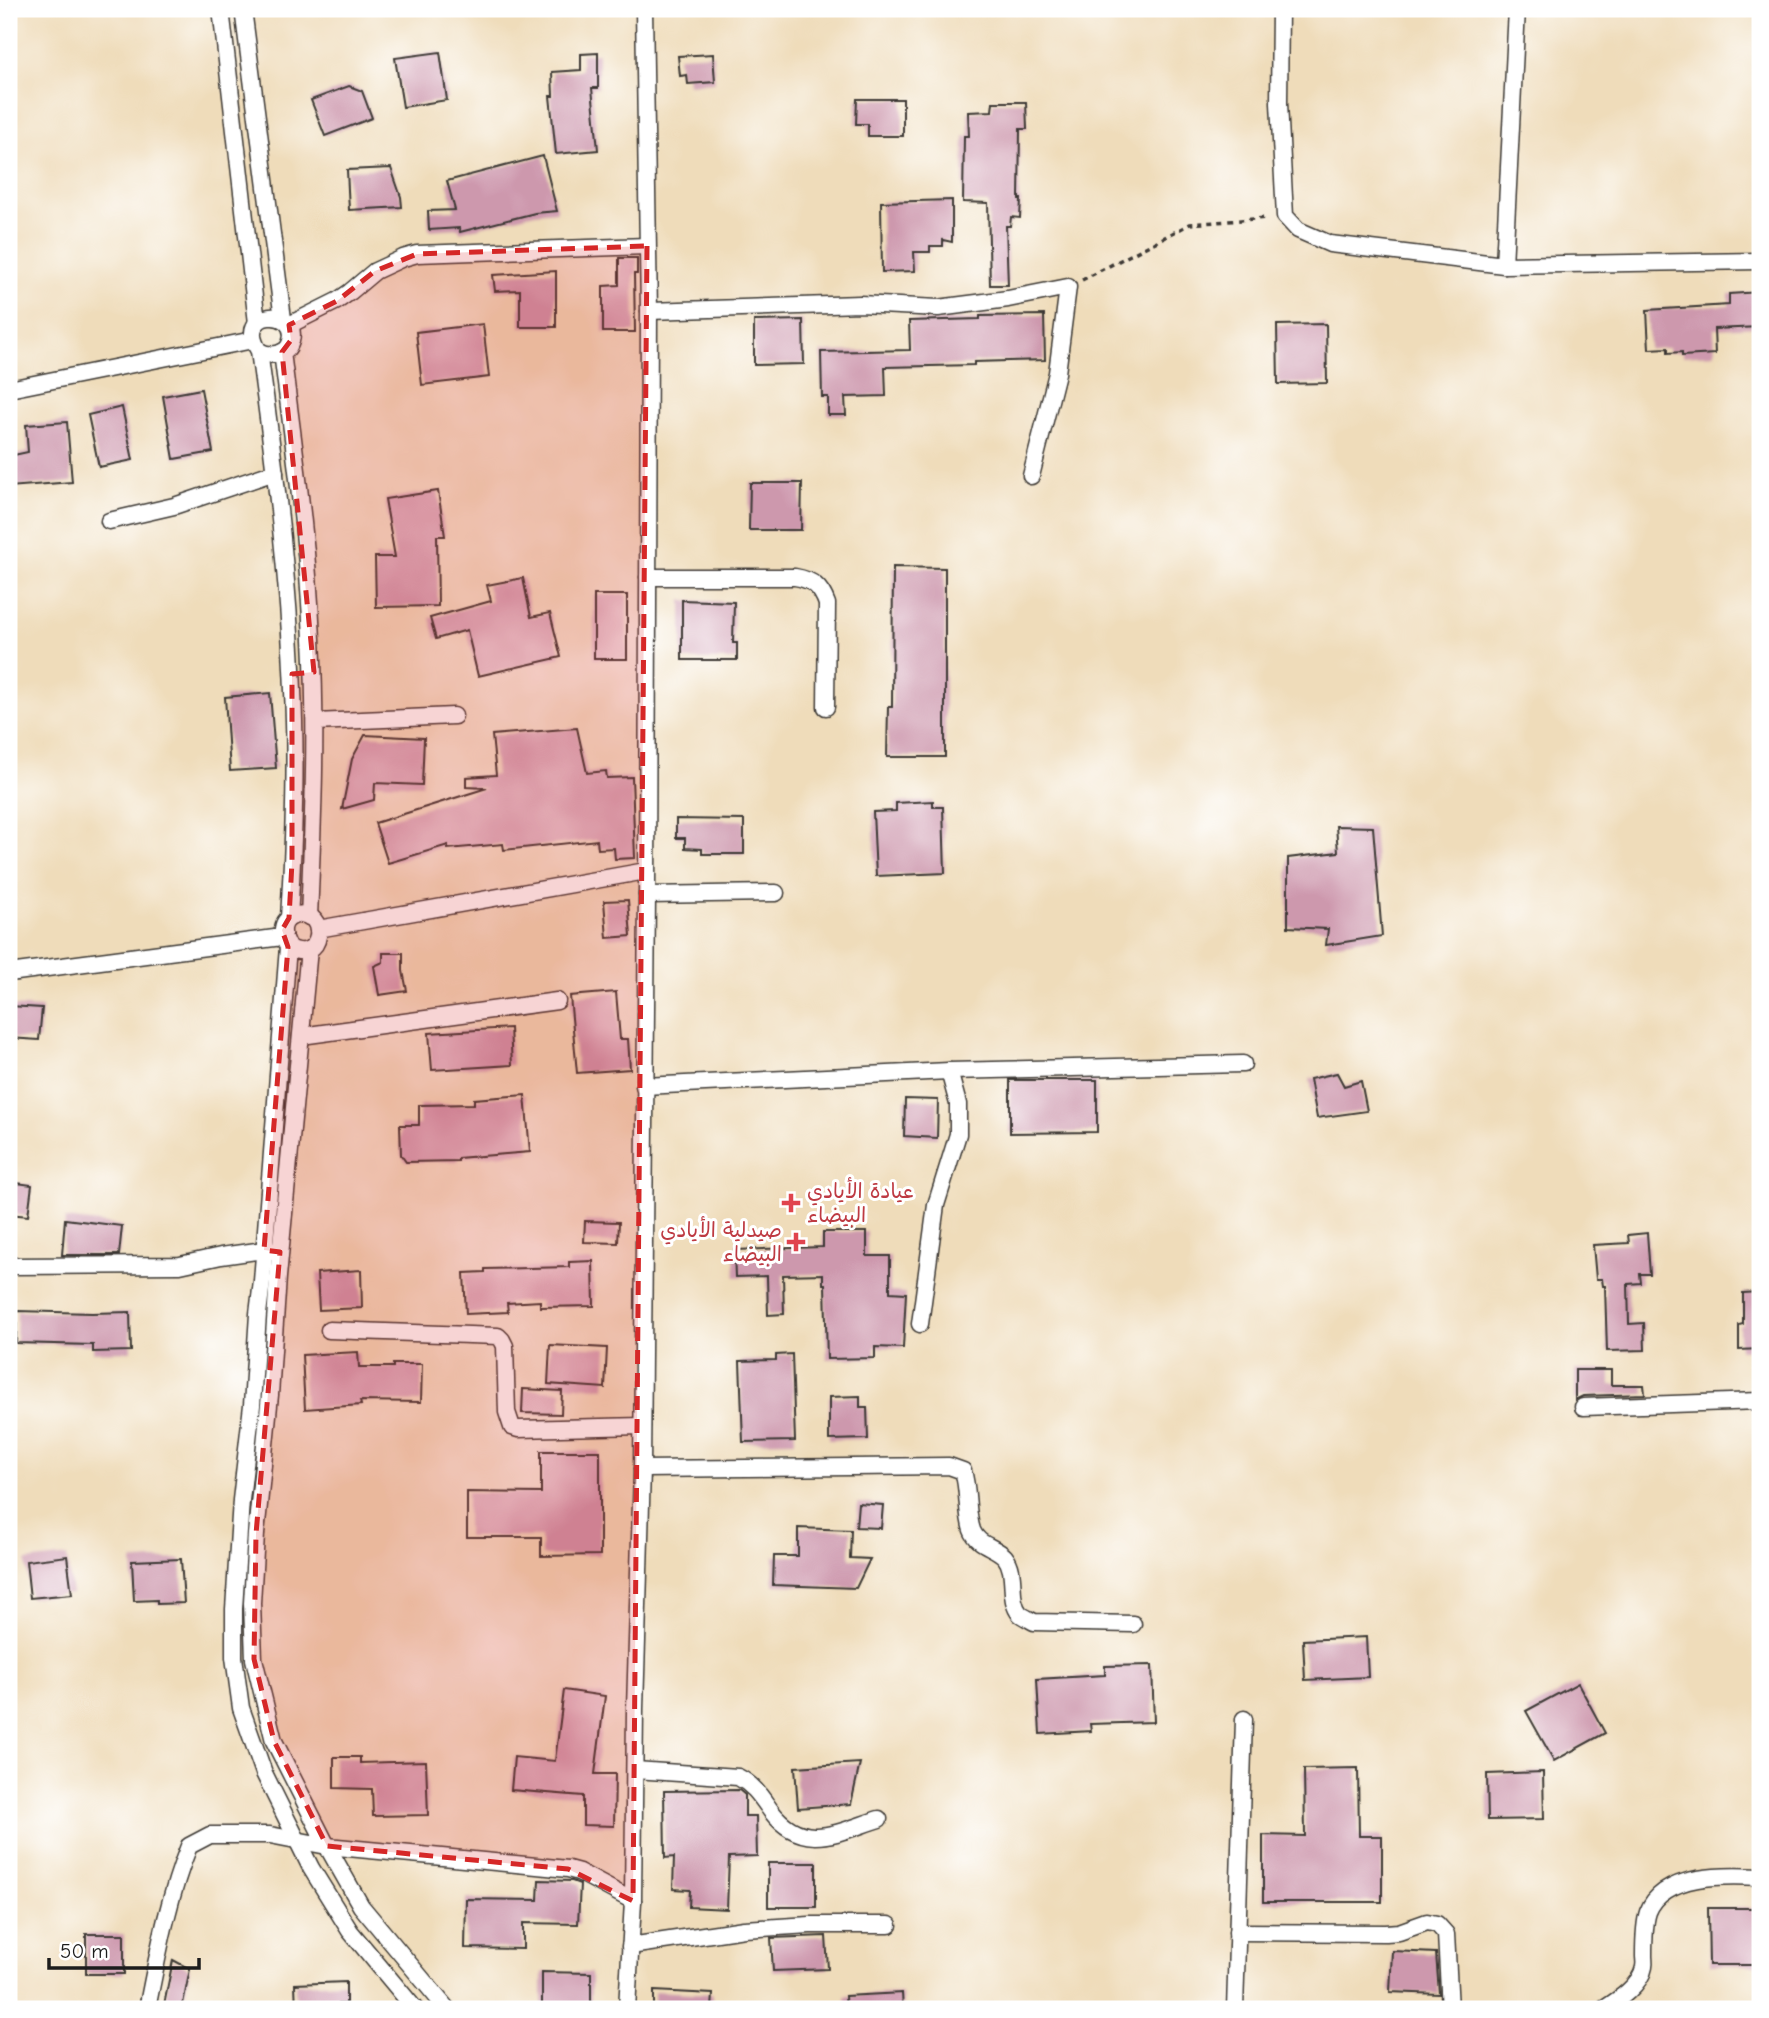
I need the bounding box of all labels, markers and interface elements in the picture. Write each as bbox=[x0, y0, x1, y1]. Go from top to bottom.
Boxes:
place label: عيادة الأيادي البيضاء bbox=[807, 1177, 914, 1228]
marker: عيادة الأيادي البيضاء bbox=[781, 1193, 801, 1213]
place label: صيدلية الأيادي البيضاء bbox=[660, 1216, 782, 1267]
marker: صيدلية الأيادي البيضاء bbox=[788, 1234, 804, 1250]
scale bar bbox=[49, 1927, 200, 1971]
text: 50 m bbox=[60, 1939, 109, 1963]

